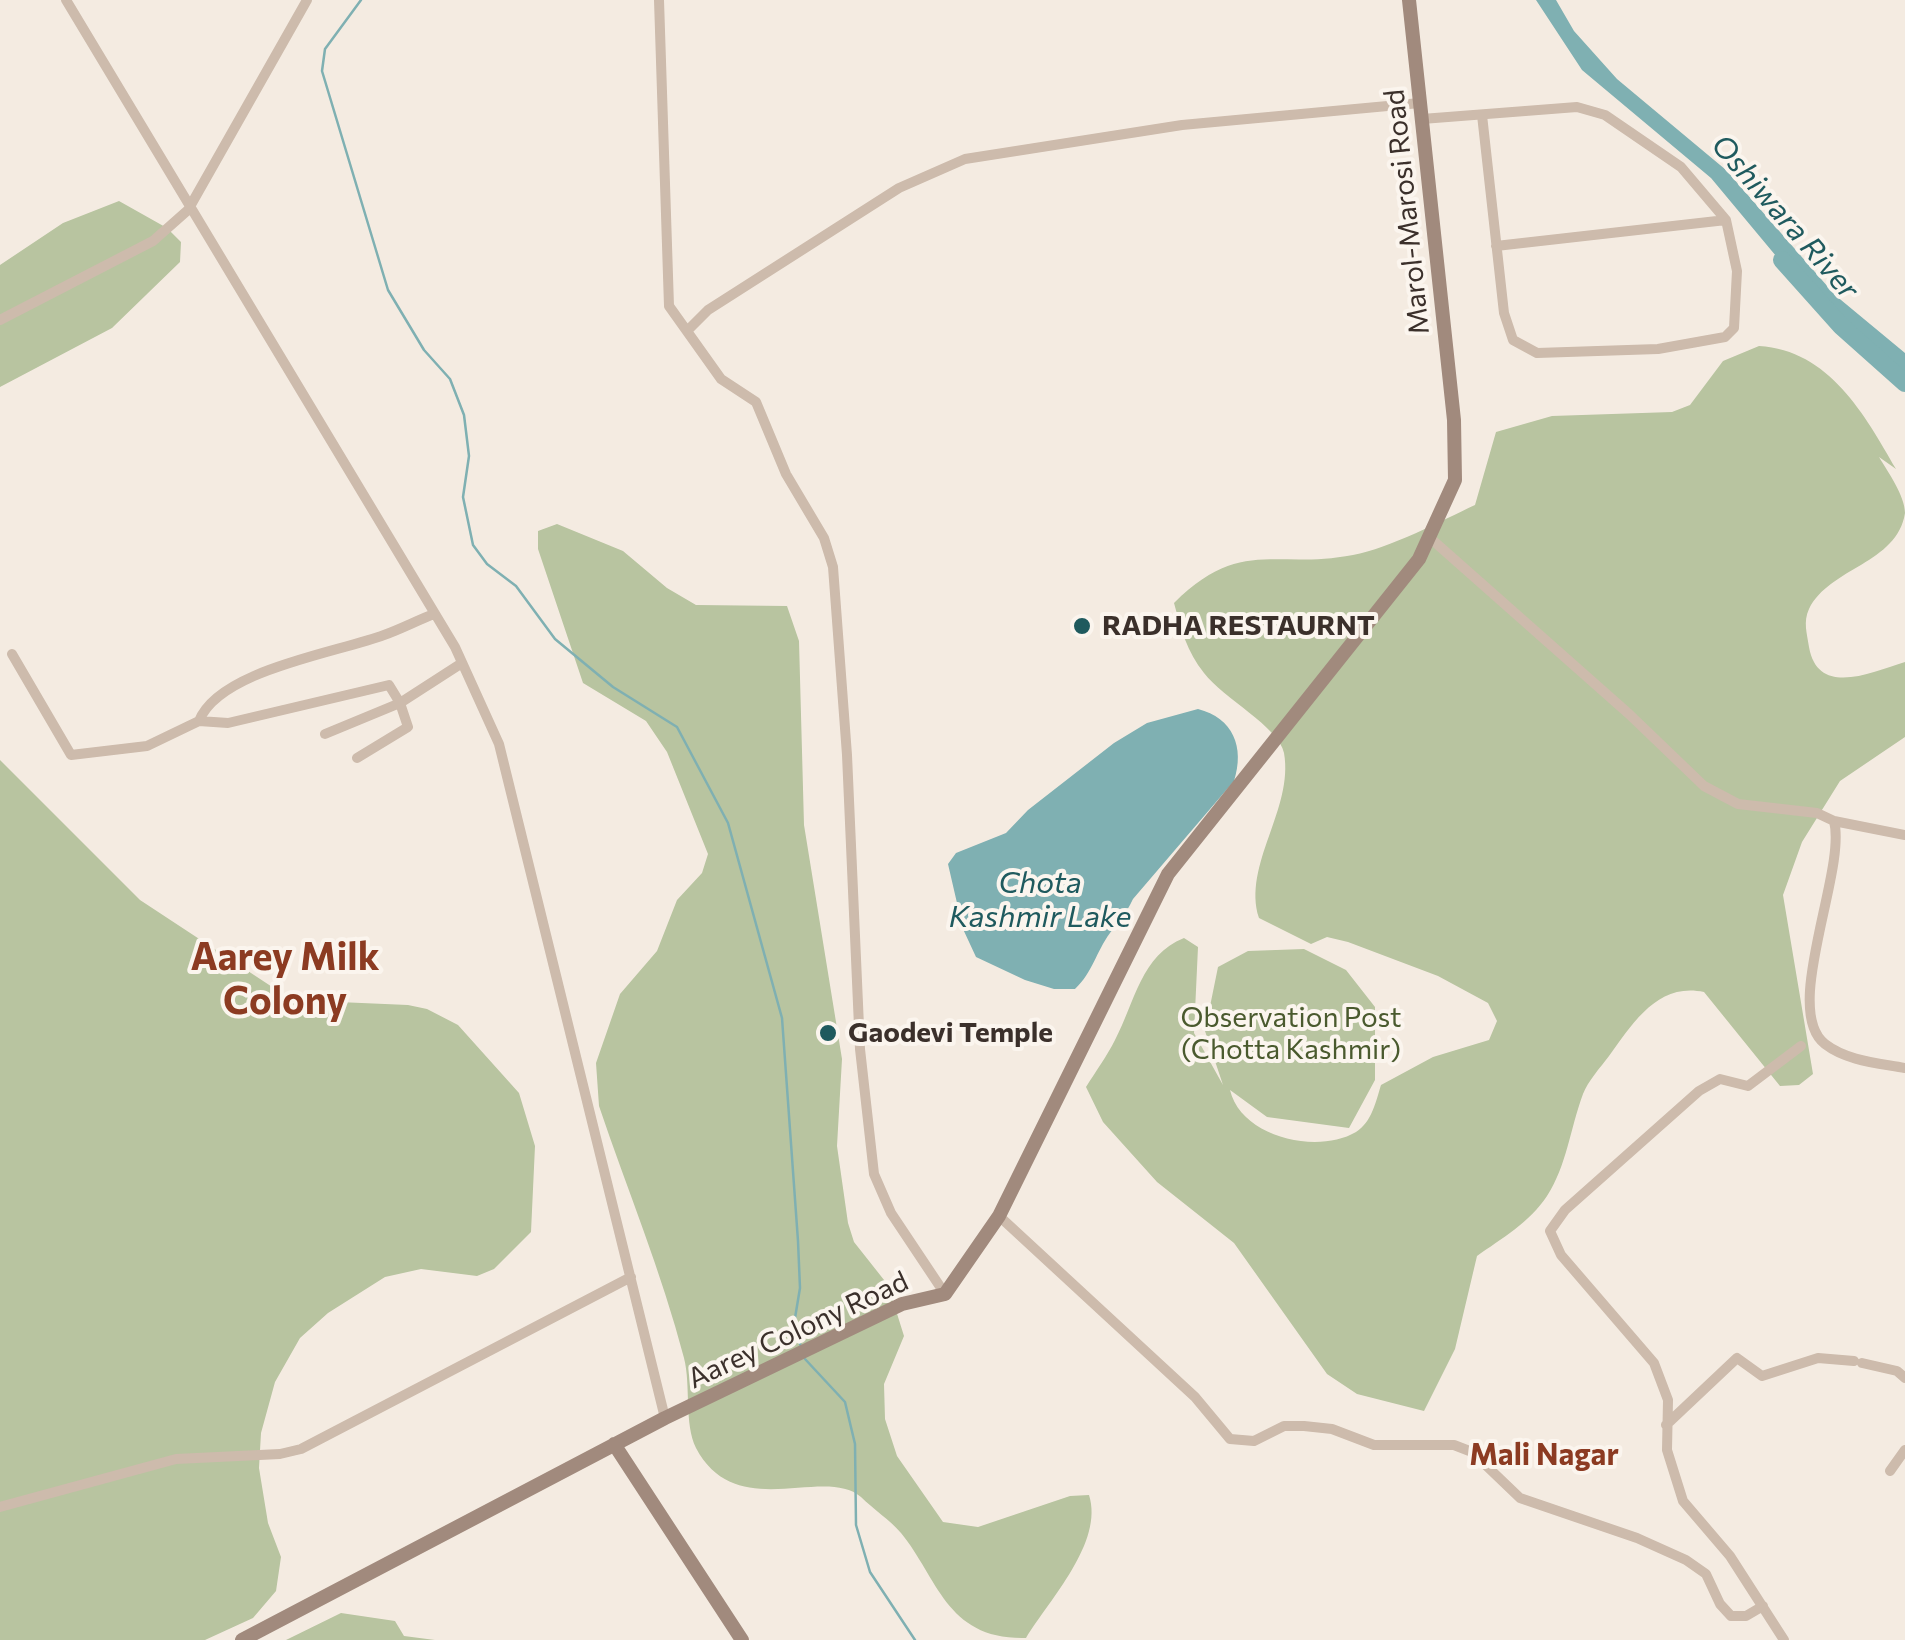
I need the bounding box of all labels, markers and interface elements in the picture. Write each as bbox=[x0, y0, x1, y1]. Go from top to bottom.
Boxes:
street label: Marol-Marosi Road bbox=[1377, 88, 1437, 336]
water label: Oshiwara River bbox=[1704, 127, 1866, 307]
place label: RADHA RESTAURNT bbox=[1102, 609, 1375, 643]
marker: RADHA RESTAURNT bbox=[1071, 615, 1093, 637]
water label: Chota Kashmir Lake bbox=[949, 865, 1131, 936]
district label: Aarey Milk Colony bbox=[191, 934, 379, 1024]
park label: Observation Post (Chotta Kashmir) bbox=[1180, 1001, 1402, 1067]
place label: Gaodevi Temple bbox=[848, 1016, 1053, 1050]
marker: Gaodevi Temple bbox=[817, 1022, 839, 1044]
street label: Aarey Colony Road bbox=[682, 1264, 914, 1396]
district label: Mali Nagar bbox=[1469, 1437, 1619, 1473]

